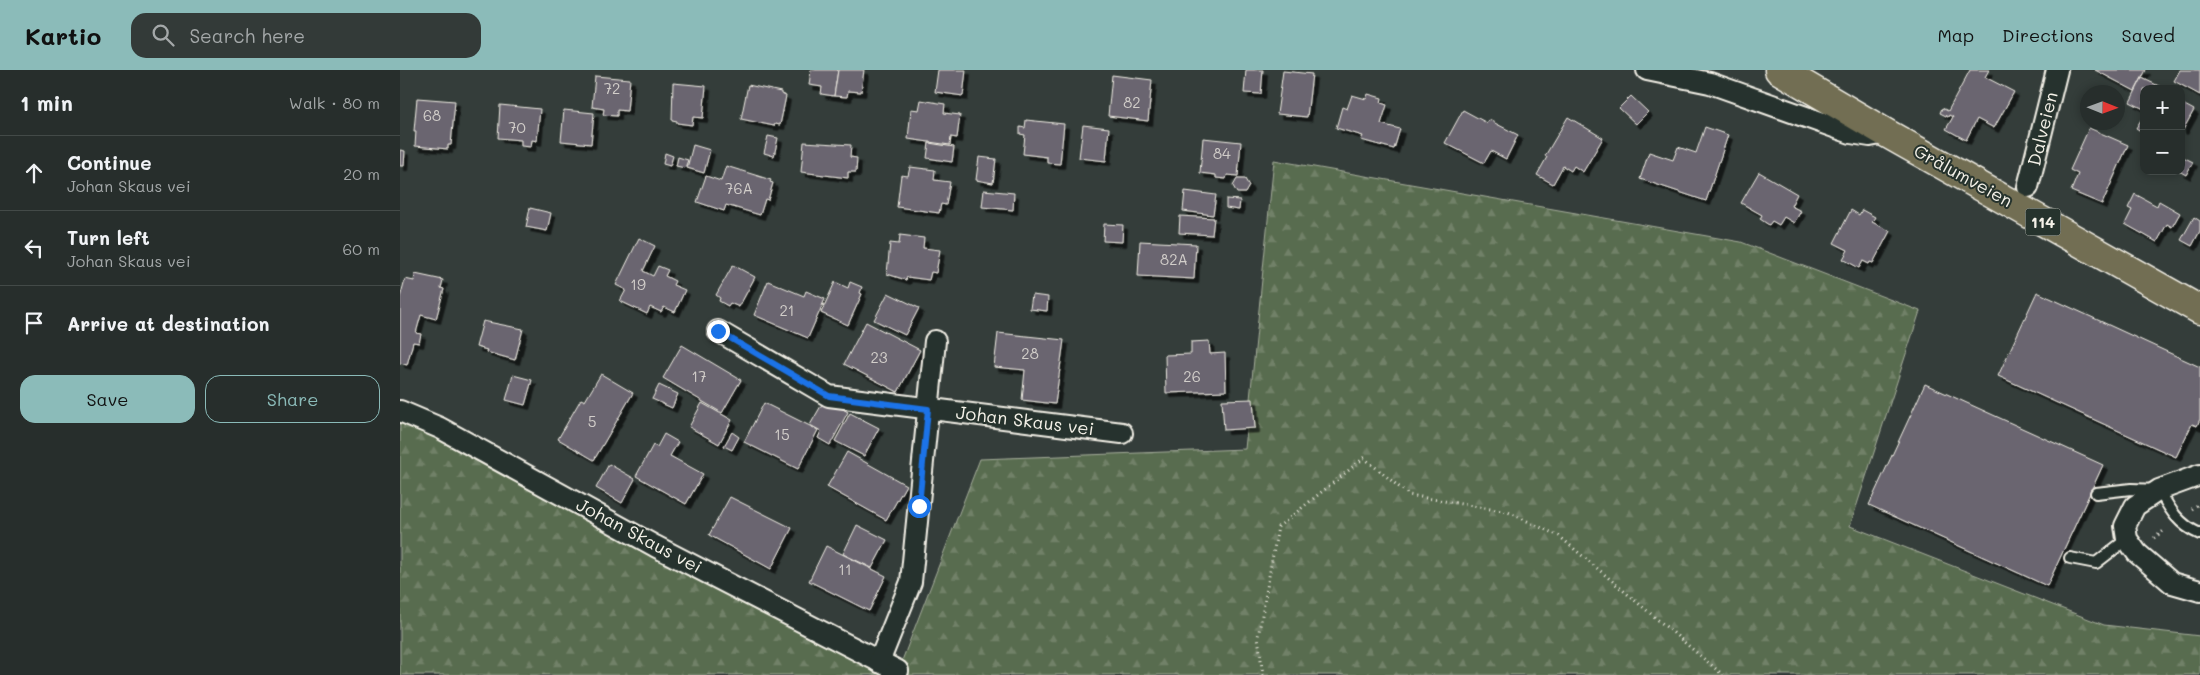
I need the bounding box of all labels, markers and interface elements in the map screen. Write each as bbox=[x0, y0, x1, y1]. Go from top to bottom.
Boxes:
search box bbox=[131, 13, 481, 58]
text: Kartio bbox=[25, 20, 101, 51]
icon: search bbox=[149, 21, 177, 49]
text: Search here bbox=[189, 23, 305, 48]
text: Map bbox=[1937, 23, 1974, 47]
text: Directions bbox=[2002, 23, 2094, 47]
text: Saved bbox=[2122, 23, 2175, 47]
house number: 72 bbox=[604, 78, 620, 98]
north arrow bbox=[2080, 85, 2125, 130]
map controls bbox=[2140, 85, 2185, 175]
button: + bbox=[2140, 85, 2185, 130]
text: 1 min bbox=[20, 89, 73, 116]
street label: Dalveien bbox=[2021, 89, 2063, 168]
text: Walk · 80 m bbox=[289, 92, 380, 113]
house number: 82 bbox=[1123, 92, 1141, 112]
house number: 68 bbox=[423, 105, 441, 125]
house number: 70 bbox=[508, 117, 526, 137]
button: − bbox=[2140, 130, 2185, 175]
street label: Grålumveien bbox=[1910, 138, 2017, 212]
house number: 84 bbox=[1213, 143, 1231, 163]
text: Continue bbox=[67, 150, 152, 175]
icon: ahead bbox=[20, 159, 48, 187]
text: 20 m bbox=[343, 163, 380, 184]
text: Johan Skaus vei bbox=[67, 175, 191, 196]
house number: 76A bbox=[725, 178, 753, 198]
road number: 114 bbox=[2026, 208, 2060, 236]
text: Turn left bbox=[67, 225, 150, 250]
icon: left bbox=[20, 234, 48, 262]
text: 60 m bbox=[343, 238, 380, 259]
house number: 82A bbox=[1160, 249, 1188, 269]
text: Johan Skaus vei bbox=[67, 250, 191, 271]
house number: 19 bbox=[630, 274, 646, 294]
house number: 21 bbox=[779, 300, 795, 320]
icon: arrive bbox=[20, 309, 48, 337]
text: Arrive at destination bbox=[67, 311, 270, 336]
route end bbox=[707, 320, 730, 343]
house number: 28 bbox=[1021, 343, 1039, 363]
house number: 23 bbox=[870, 347, 888, 367]
house number: 17 bbox=[691, 366, 707, 386]
house number: 26 bbox=[1183, 366, 1201, 386]
button: Save bbox=[20, 375, 195, 423]
button: Share bbox=[205, 375, 380, 423]
street label: Johan Skaus vei bbox=[955, 400, 1096, 440]
house number: 5 bbox=[588, 411, 596, 431]
house number: 15 bbox=[774, 424, 790, 444]
street label: Johan Skaus vei bbox=[572, 492, 707, 578]
route start bbox=[908, 495, 931, 518]
house number: 11 bbox=[838, 559, 852, 579]

